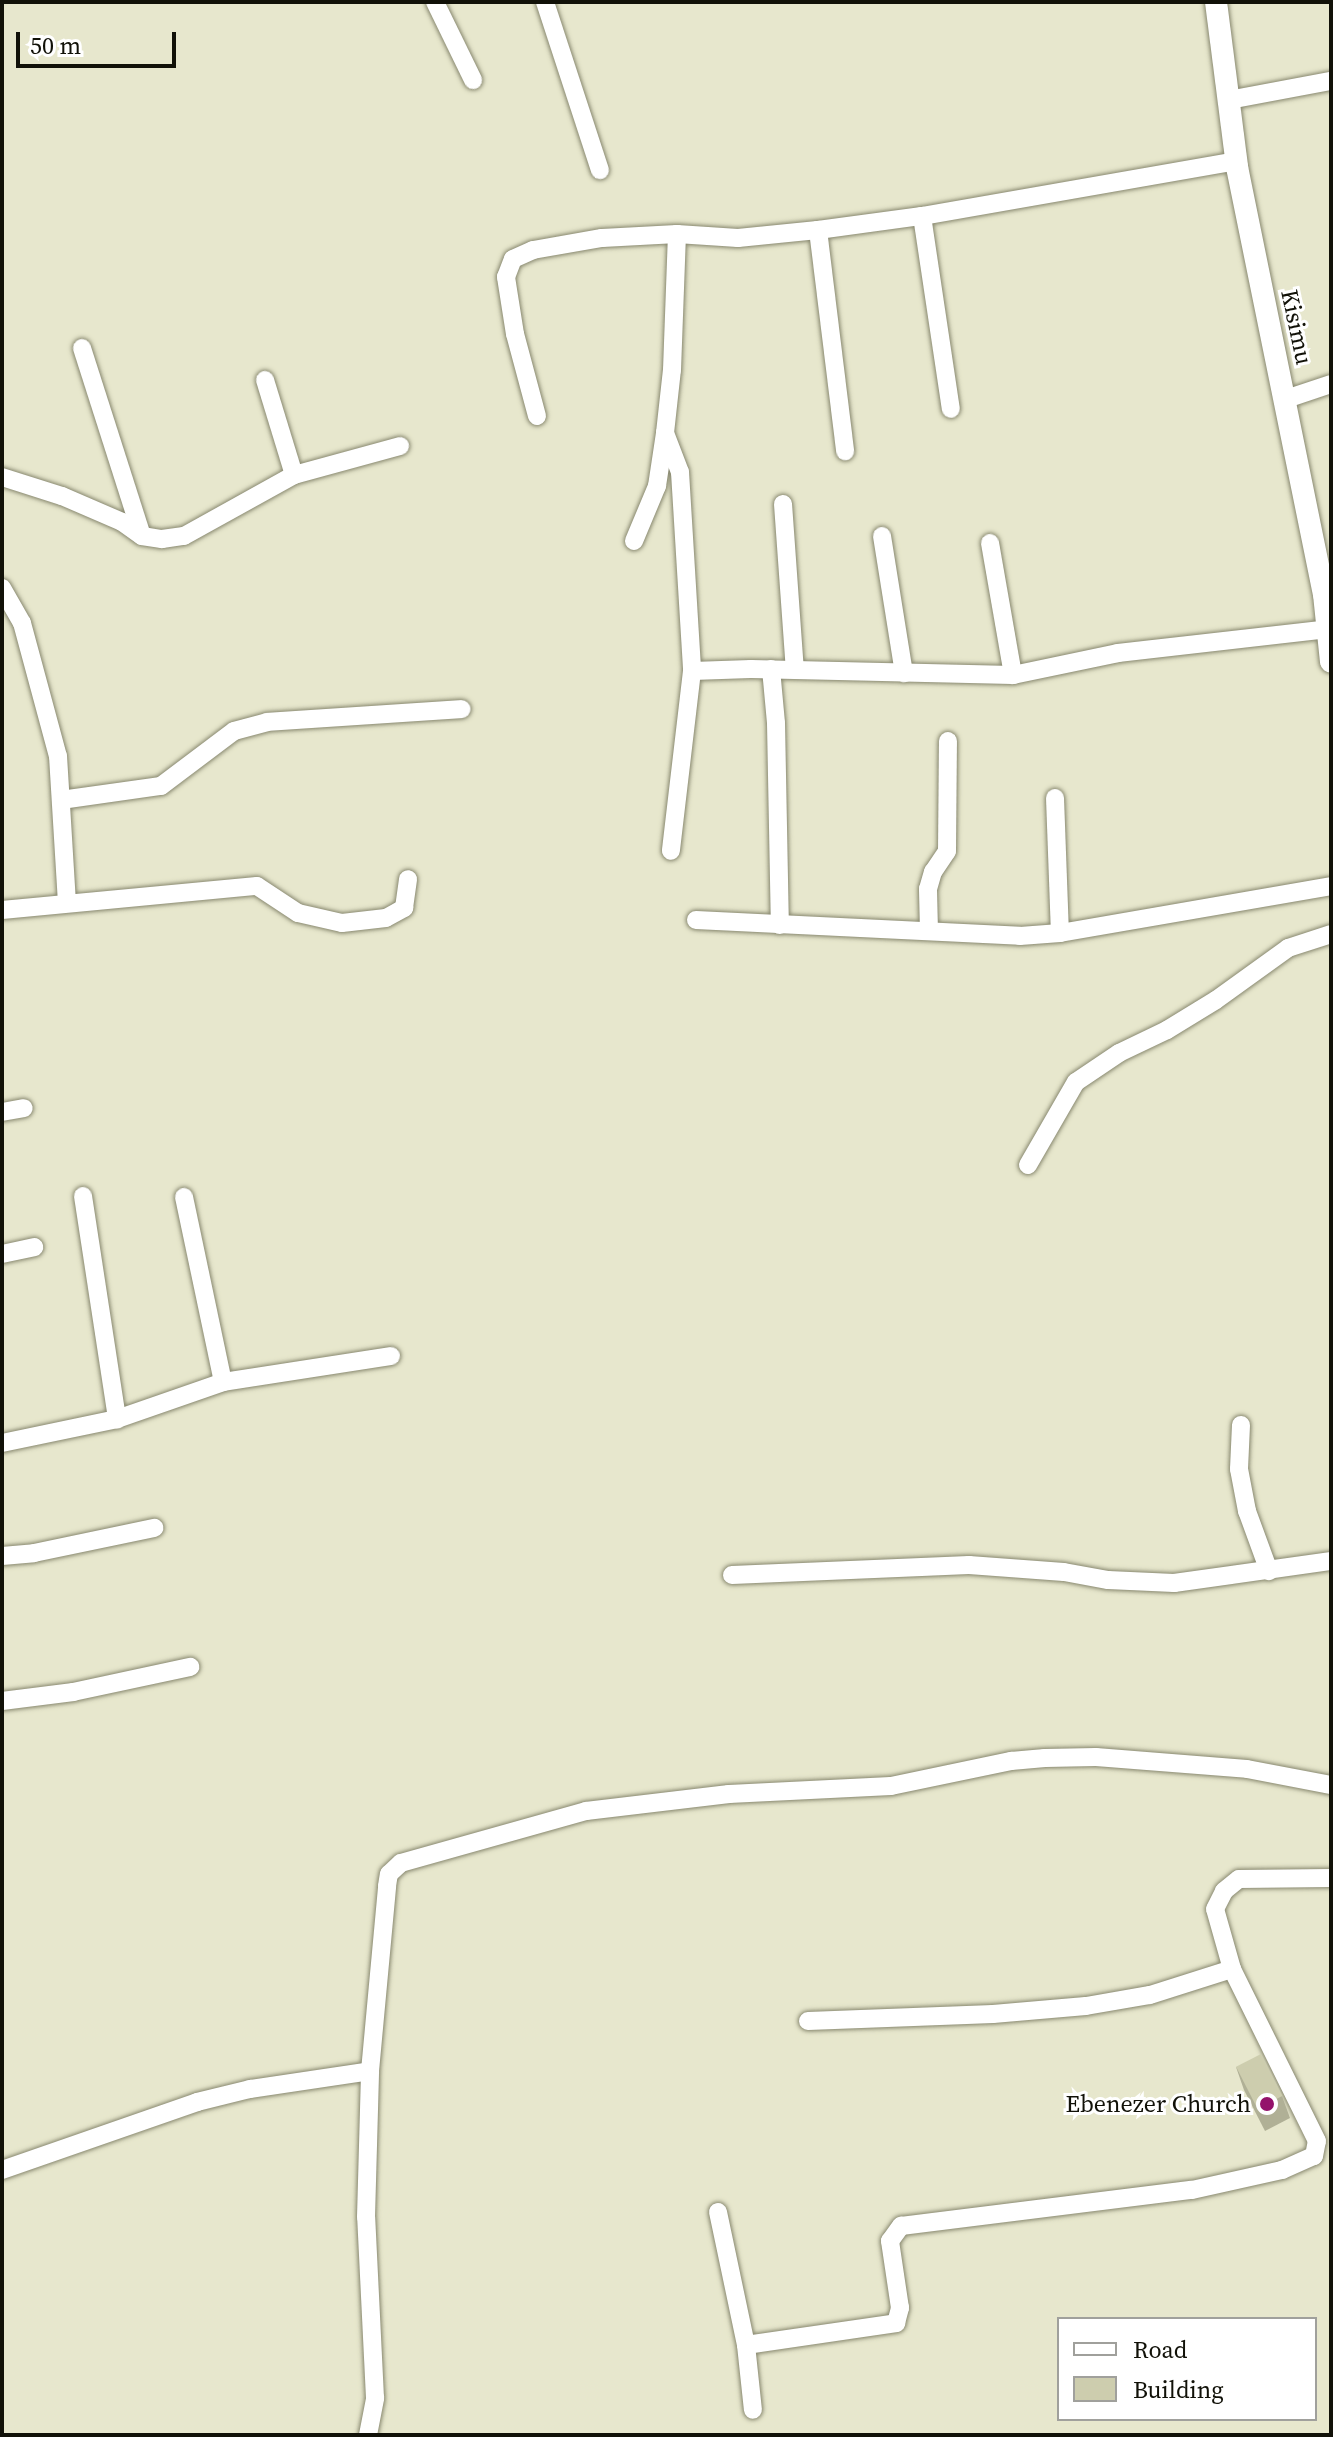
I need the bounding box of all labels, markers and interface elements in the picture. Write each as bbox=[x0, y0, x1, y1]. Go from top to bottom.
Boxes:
scale bar bbox=[20, 16, 180, 66]
text: 50 m bbox=[30, 29, 81, 62]
street label: Kisimu bbox=[1275, 287, 1319, 367]
place label: Ebenezer Church bbox=[1066, 2090, 1251, 2118]
marker: Ebenezer Church bbox=[1258, 2095, 1276, 2113]
legend bbox=[1057, 2317, 1317, 2421]
text: Road bbox=[1133, 2333, 1187, 2366]
text: Building bbox=[1133, 2373, 1224, 2406]

